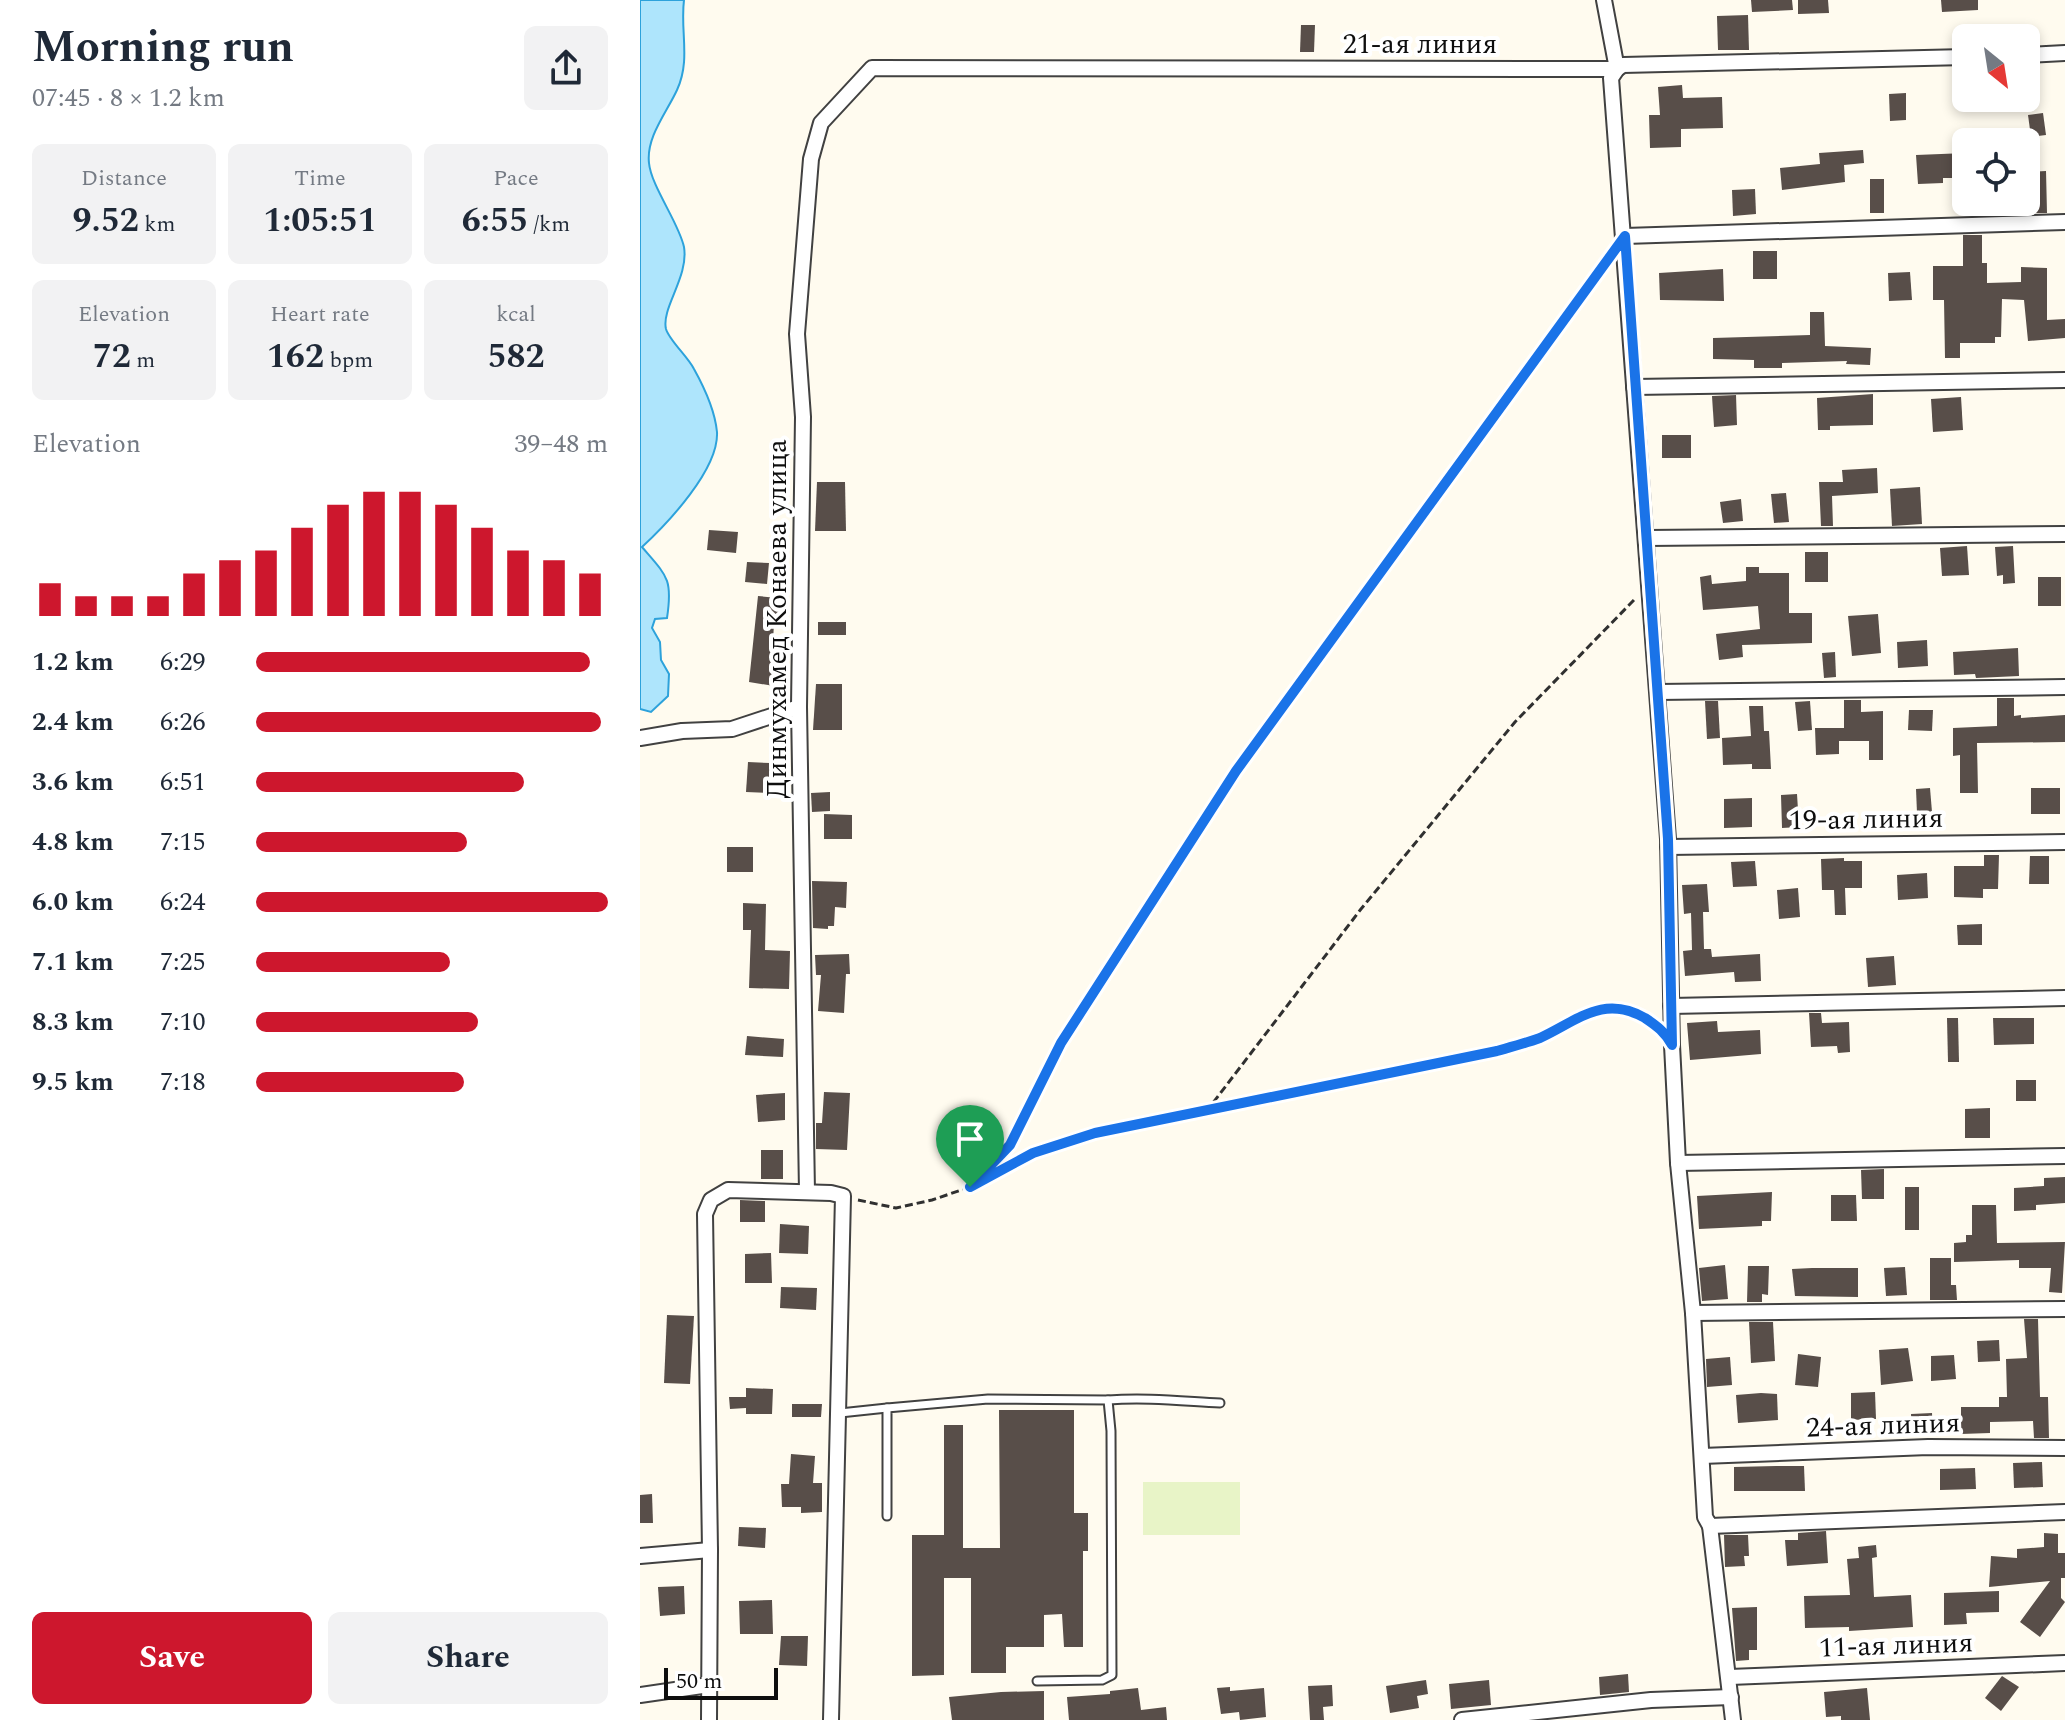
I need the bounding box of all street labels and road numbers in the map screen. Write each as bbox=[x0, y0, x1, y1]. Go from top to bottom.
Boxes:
street label: 21-ая линия bbox=[1343, 23, 1497, 66]
street label: Динмухамед Конаева улица bbox=[756, 439, 799, 799]
street label: 19-ая линия bbox=[1788, 797, 1944, 842]
street label: 24-ая линия bbox=[1805, 1401, 1961, 1450]
street label: 11-ая линия bbox=[1818, 1621, 1974, 1670]

